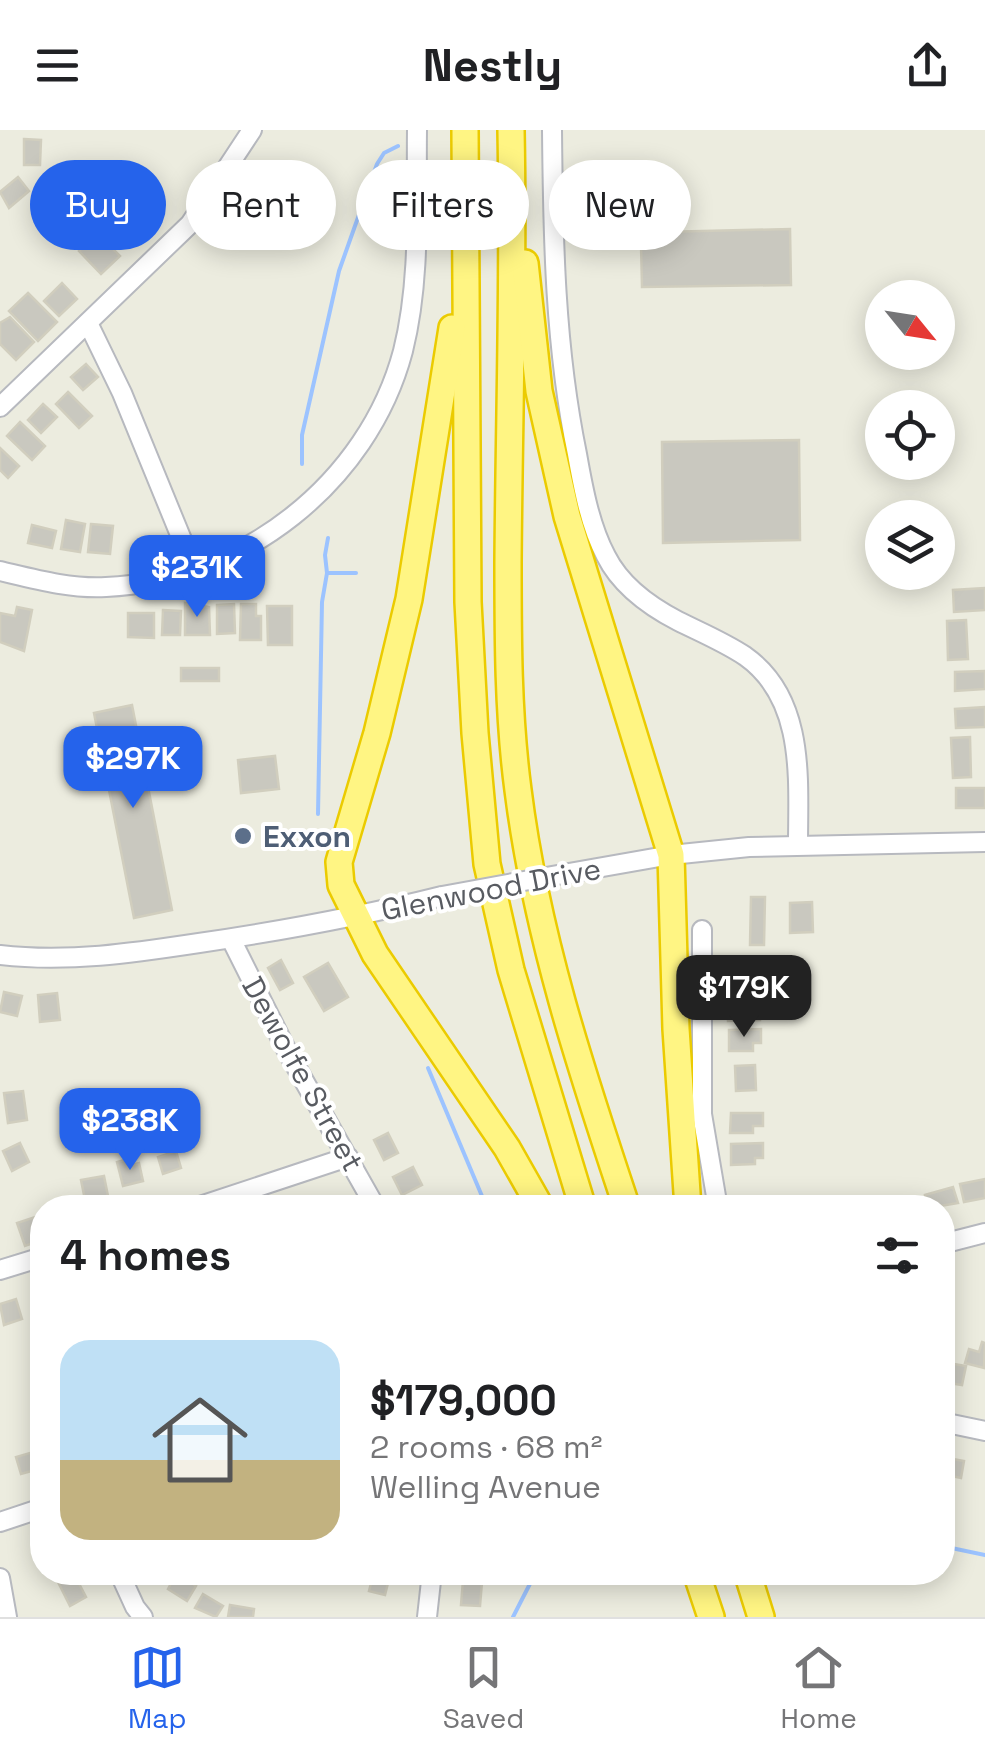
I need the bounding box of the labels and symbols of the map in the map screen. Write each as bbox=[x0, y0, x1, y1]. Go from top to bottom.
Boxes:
north arrow bbox=[865, 280, 955, 370]
pin: $231K bbox=[127, 535, 267, 620]
pin: $297K bbox=[63, 726, 203, 811]
place label: Exxon bbox=[263, 817, 351, 856]
marker: Exxon bbox=[232, 825, 254, 847]
street label: Glenwood Drive bbox=[378, 849, 604, 929]
pin: $179K bbox=[674, 955, 814, 1040]
street label: Dewolfe Street bbox=[233, 970, 373, 1178]
pin: $238K bbox=[60, 1088, 200, 1173]

